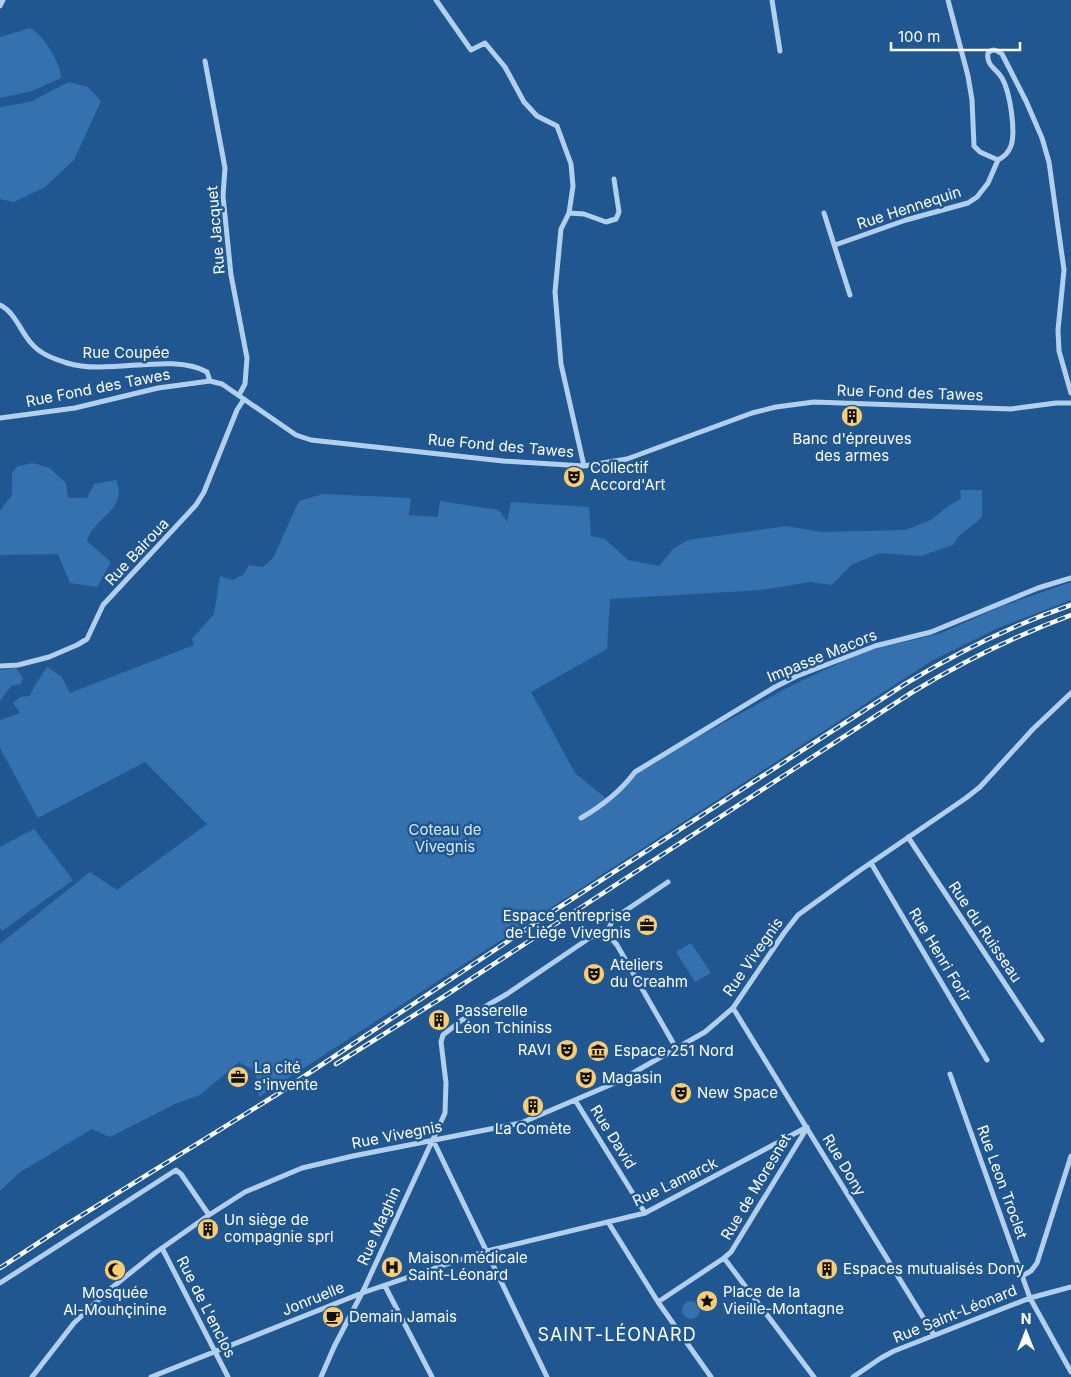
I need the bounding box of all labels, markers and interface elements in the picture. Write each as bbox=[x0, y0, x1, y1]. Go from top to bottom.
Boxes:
scale bar bbox=[891, 20, 1020, 52]
text: 100 m bbox=[898, 27, 940, 46]
street label: Rue Hennequin bbox=[854, 182, 963, 233]
street label: Rue Jacquet bbox=[202, 185, 229, 275]
street label: Rue Coupée bbox=[83, 343, 169, 362]
street label: Rue Fond des Tawes bbox=[24, 364, 172, 411]
street label: Rue Fond des Tawes bbox=[836, 380, 984, 405]
building icon: Banc d'épreuves des armes bbox=[840, 404, 864, 428]
place label: Banc d'épreuves des armes bbox=[792, 429, 912, 465]
street label: Rue Fond des Tawes bbox=[427, 430, 575, 461]
place label: Collectif Accord'Art bbox=[590, 458, 666, 494]
theatre icon: Collectif Accord'Art bbox=[562, 465, 586, 489]
street label: Rue Bairoua bbox=[101, 514, 173, 589]
street label: Impasse Macors bbox=[764, 625, 880, 686]
park label: Coteau de Vivegnis bbox=[408, 820, 482, 856]
street label: Rue du Ruisseau bbox=[945, 878, 1026, 986]
street label: Rue Henri Forir bbox=[905, 904, 976, 1006]
place label: Espace entreprise de Liège Vivegnis bbox=[503, 906, 631, 942]
office icon: Espace entreprise de Liège Vivegnis bbox=[635, 913, 659, 937]
street label: Rue Vivegnis bbox=[718, 914, 787, 1000]
place label: Ateliers du Creahm bbox=[610, 955, 688, 991]
theatre icon: Ateliers du Creahm bbox=[582, 962, 606, 986]
place label: Passerelle Léon Tchiniss bbox=[455, 1001, 552, 1037]
building icon: Passerelle Léon Tchiniss bbox=[427, 1008, 451, 1032]
theatre icon: RAVI bbox=[555, 1038, 579, 1062]
museum icon: Espace 251 Nord bbox=[586, 1039, 610, 1063]
place label: RAVI bbox=[518, 1040, 551, 1059]
place label: Espace 251 Nord bbox=[614, 1041, 734, 1060]
place label: La cité s'invente bbox=[254, 1058, 318, 1094]
office icon: La cité s'invente bbox=[226, 1065, 250, 1089]
theatre icon: Magasin bbox=[574, 1066, 598, 1090]
place label: Magasin bbox=[602, 1068, 662, 1087]
theatre icon: New Space bbox=[669, 1081, 693, 1105]
place label: New Space bbox=[697, 1083, 778, 1102]
building icon: La Comète bbox=[521, 1094, 545, 1118]
street label: Rue David bbox=[586, 1101, 640, 1172]
street label: Rue Vivegnis bbox=[350, 1116, 444, 1153]
place label: La Comète bbox=[495, 1119, 571, 1138]
street label: Rue Leon Troclet bbox=[973, 1122, 1032, 1241]
street label: Rue de Moresnet bbox=[716, 1130, 795, 1243]
street label: Rue Dony bbox=[819, 1131, 870, 1199]
street label: Rue Lamarck bbox=[629, 1152, 721, 1210]
street label: Rue Maghin bbox=[353, 1184, 404, 1268]
place label: Un siège de compagnie sprl bbox=[224, 1210, 334, 1246]
building icon: Un siège de compagnie sprl bbox=[196, 1217, 220, 1241]
place label: Maison médicale Saint-Léonard bbox=[408, 1248, 528, 1284]
street label: Rue de L'enclos bbox=[173, 1253, 240, 1361]
hospital icon: Maison médicale Saint-Léonard bbox=[380, 1255, 404, 1279]
building icon: Espaces mutualisés Dony bbox=[815, 1257, 839, 1281]
mosque icon: Mosquée Al-Mouhçinine bbox=[103, 1258, 127, 1282]
place label: Espaces mutualisés Dony bbox=[843, 1259, 1025, 1278]
street label: Jonruelle bbox=[279, 1277, 347, 1320]
street label: Rue Saint-Léonard bbox=[890, 1280, 1019, 1347]
place label: Place de la Vieille-Montagne bbox=[723, 1282, 844, 1318]
place label: Mosquée Al-Mouhçinine bbox=[63, 1283, 167, 1319]
place icon: Place de la Vieille-Montagne bbox=[695, 1289, 719, 1313]
cafe icon: Demain Jamais bbox=[321, 1305, 345, 1329]
place label: Demain Jamais bbox=[349, 1307, 457, 1326]
north arrow bbox=[1001, 1307, 1051, 1357]
text: N bbox=[1021, 1310, 1031, 1327]
district label: SAINT-LÉONARD bbox=[537, 1323, 697, 1345]

